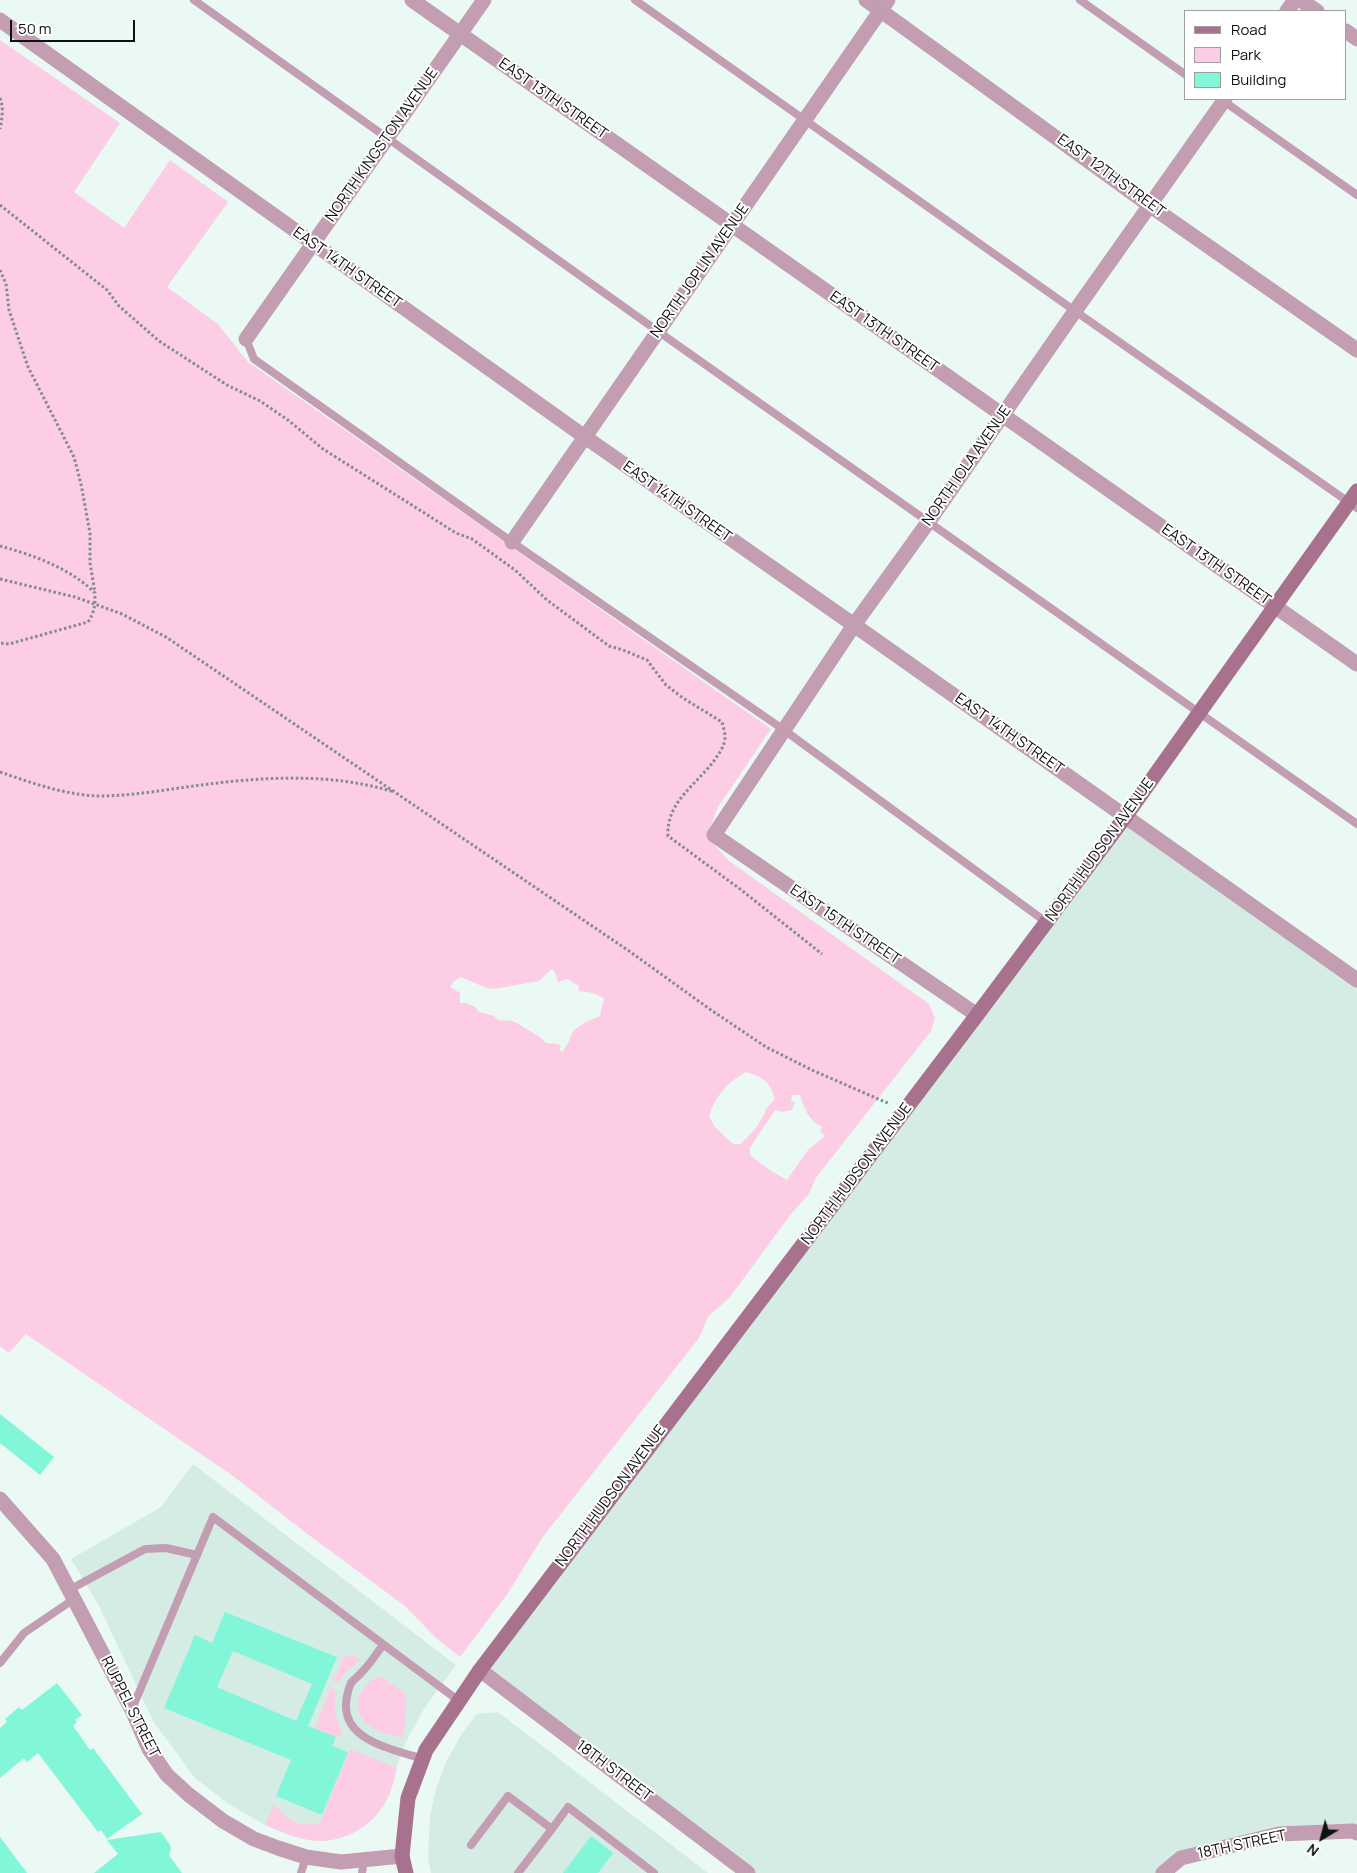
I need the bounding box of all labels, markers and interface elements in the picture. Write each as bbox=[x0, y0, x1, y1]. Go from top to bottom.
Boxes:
scale bar bbox=[12, 10, 138, 42]
legend bbox=[1184, 10, 1347, 100]
text: 50 m bbox=[18, 18, 52, 39]
text: Road bbox=[1231, 19, 1267, 40]
text: Park bbox=[1231, 44, 1261, 65]
street label: EAST 13TH STREET bbox=[495, 55, 611, 143]
street label: NORTH KINGSTON AVENUE bbox=[322, 65, 442, 225]
text: Building bbox=[1231, 69, 1286, 90]
street label: EAST 12TH STREET bbox=[1053, 131, 1169, 221]
street label: NORTH JOPLIN AVENUE bbox=[647, 201, 753, 341]
street label: EAST 14TH STREET bbox=[289, 224, 405, 312]
street label: EAST 13TH STREET bbox=[826, 288, 942, 376]
street label: NORTH IOLA AVENUE bbox=[919, 402, 1015, 530]
street label: EAST 14TH STREET bbox=[619, 458, 735, 546]
street label: EAST 13TH STREET bbox=[1158, 521, 1274, 609]
street label: EAST 14TH STREET bbox=[951, 690, 1067, 778]
street label: NORTH HUDSON AVENUE bbox=[1042, 775, 1158, 925]
street label: EAST 15TH STREET bbox=[786, 881, 904, 969]
street label: NORTH HUDSON AVENUE bbox=[798, 1100, 916, 1248]
street label: NORTH HUDSON AVENUE bbox=[552, 1422, 670, 1570]
street label: RUPPEL STREET bbox=[97, 1653, 163, 1761]
street label: 18TH STREET bbox=[572, 1737, 656, 1805]
north arrow bbox=[1297, 1813, 1347, 1863]
street label: 18TH STREET bbox=[1196, 1827, 1288, 1863]
text: N bbox=[1303, 1840, 1322, 1861]

